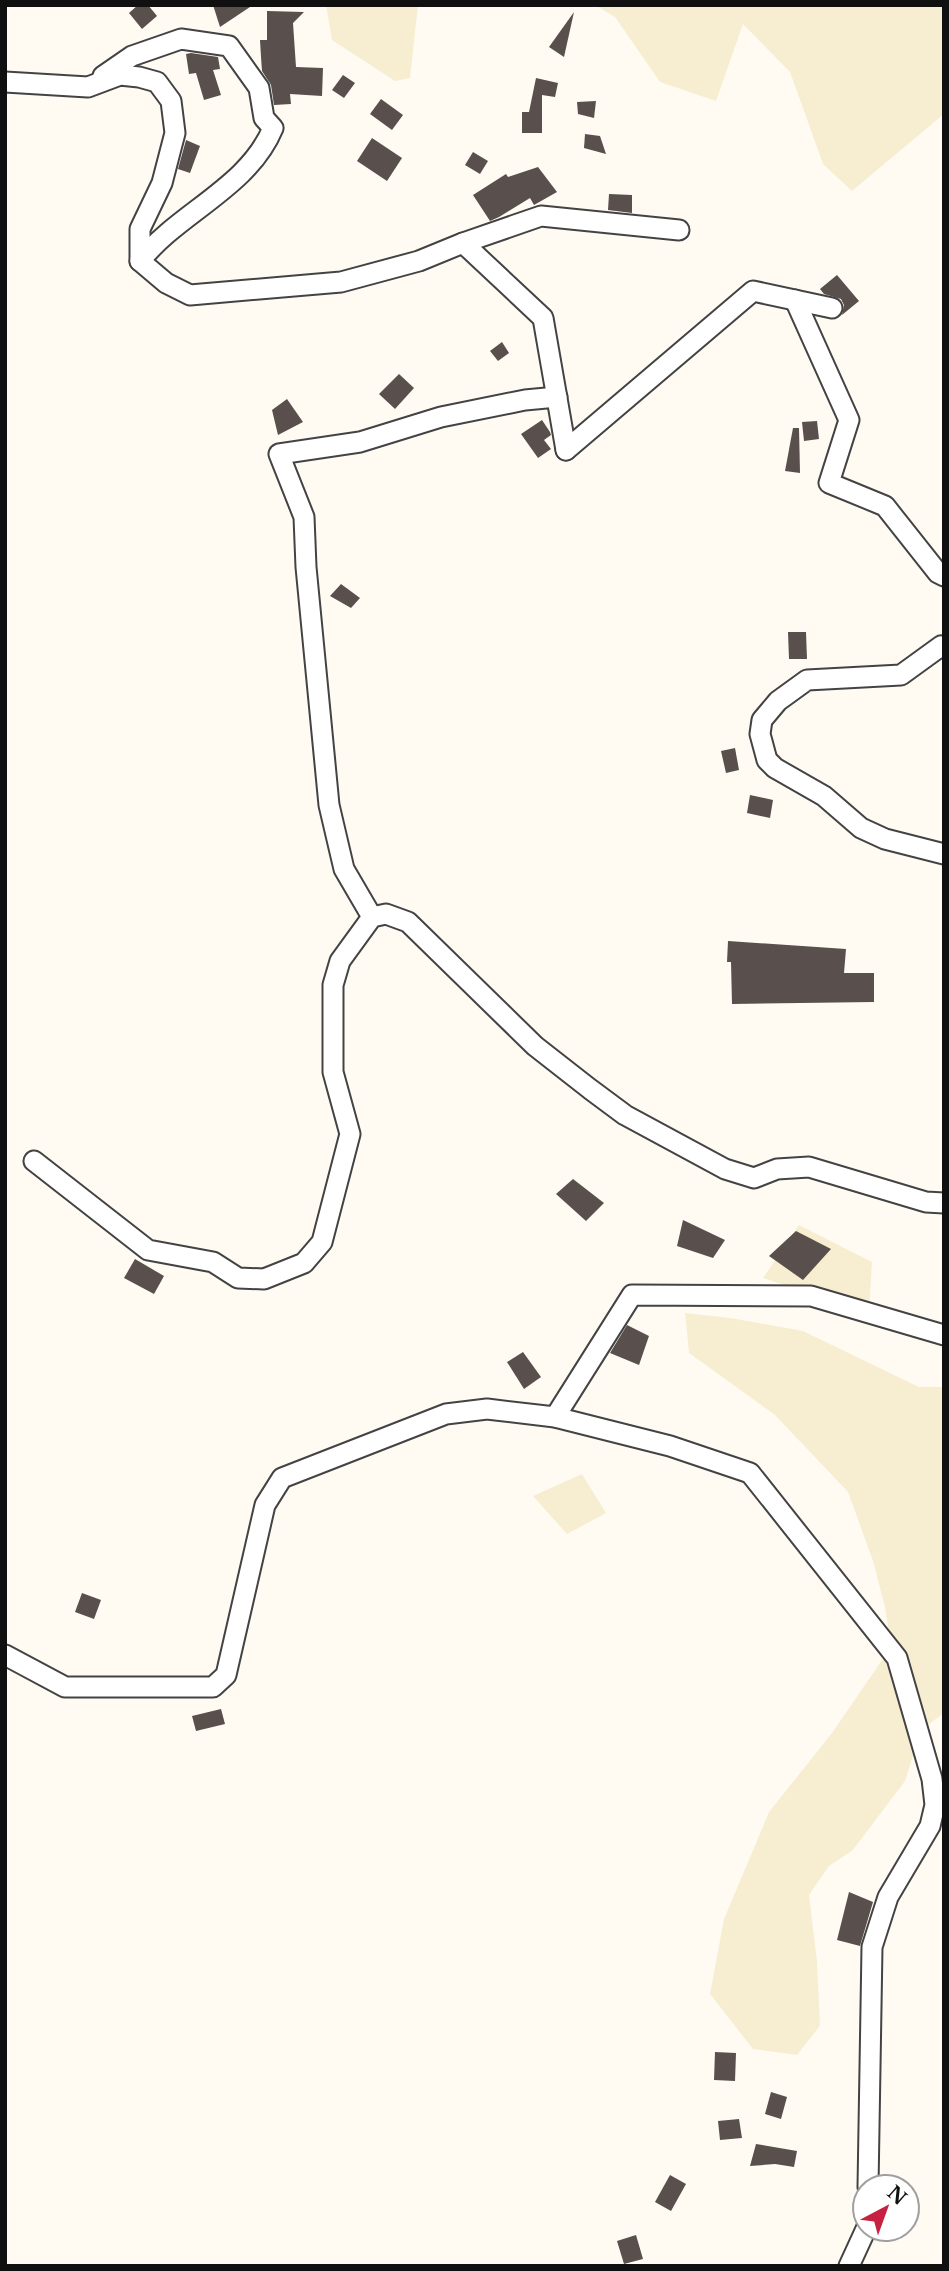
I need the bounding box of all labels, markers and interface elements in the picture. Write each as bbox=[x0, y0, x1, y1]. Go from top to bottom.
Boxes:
north arrow bbox=[851, 2173, 921, 2243]
text: N bbox=[883, 2181, 911, 2210]

